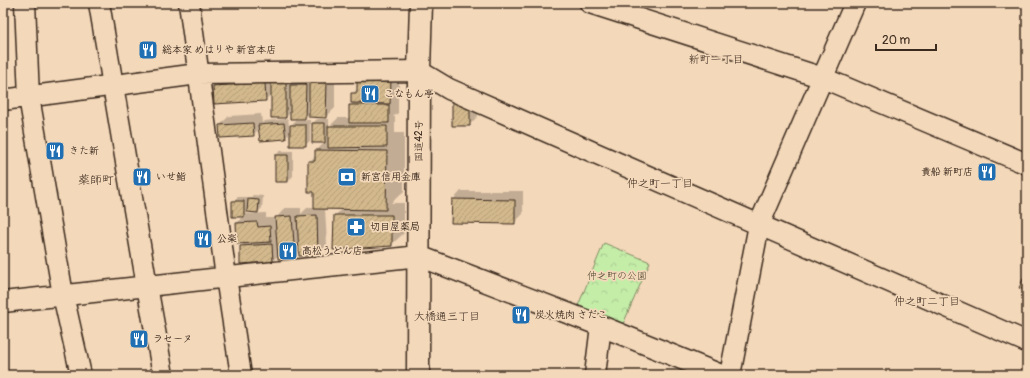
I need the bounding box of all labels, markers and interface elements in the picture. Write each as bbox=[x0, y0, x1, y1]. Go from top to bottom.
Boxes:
scale bar bbox=[876, 26, 936, 52]
text: 20 m bbox=[882, 33, 911, 48]
restaurant icon: 総本家 めはりや 新宮本店 bbox=[137, 39, 159, 61]
place label: 総本家 めはりや 新宮本店 bbox=[162, 44, 276, 56]
district label: 新町一丁目 bbox=[689, 53, 744, 66]
restaurant icon: こなもん亭 bbox=[359, 83, 381, 105]
place label: こなもん亭 bbox=[384, 88, 434, 100]
street label: 国道42号 bbox=[413, 120, 425, 162]
restaurant icon: きた新 bbox=[44, 140, 66, 162]
place label: きた新 bbox=[69, 145, 99, 157]
restaurant icon: 貴船 新町店 bbox=[976, 161, 998, 183]
restaurant icon: いせ鮨 bbox=[131, 166, 153, 188]
bank icon: 新宮信用金庫 bbox=[336, 166, 358, 188]
place label: 貴船 新町店 bbox=[921, 166, 973, 178]
place label: いせ鮨 bbox=[156, 171, 186, 183]
place label: 新宮信用金庫 bbox=[361, 171, 421, 183]
district label: 薬師町 bbox=[78, 173, 114, 188]
district label: 仲之町一丁目 bbox=[627, 177, 693, 190]
pharmacy icon: 切目屋薬局 bbox=[345, 216, 367, 238]
place label: 切目屋薬局 bbox=[370, 221, 420, 233]
restaurant icon: 公楽 bbox=[192, 228, 214, 250]
place label: 公楽 bbox=[217, 233, 237, 245]
restaurant icon: 高松うどん店 bbox=[277, 240, 299, 262]
place label: 高松うどん店 bbox=[302, 245, 362, 257]
park label: 仲之町の公園 bbox=[587, 270, 647, 282]
district label: 仲之町二丁目 bbox=[894, 295, 960, 308]
restaurant icon: 炭火焼肉 さだこ bbox=[510, 304, 532, 326]
place label: 炭火焼肉 さだこ bbox=[535, 309, 607, 321]
district label: 大橋通三丁目 bbox=[414, 310, 480, 323]
restaurant icon: ラセーヌ bbox=[128, 328, 150, 350]
place label: ラセーヌ bbox=[153, 333, 193, 345]

